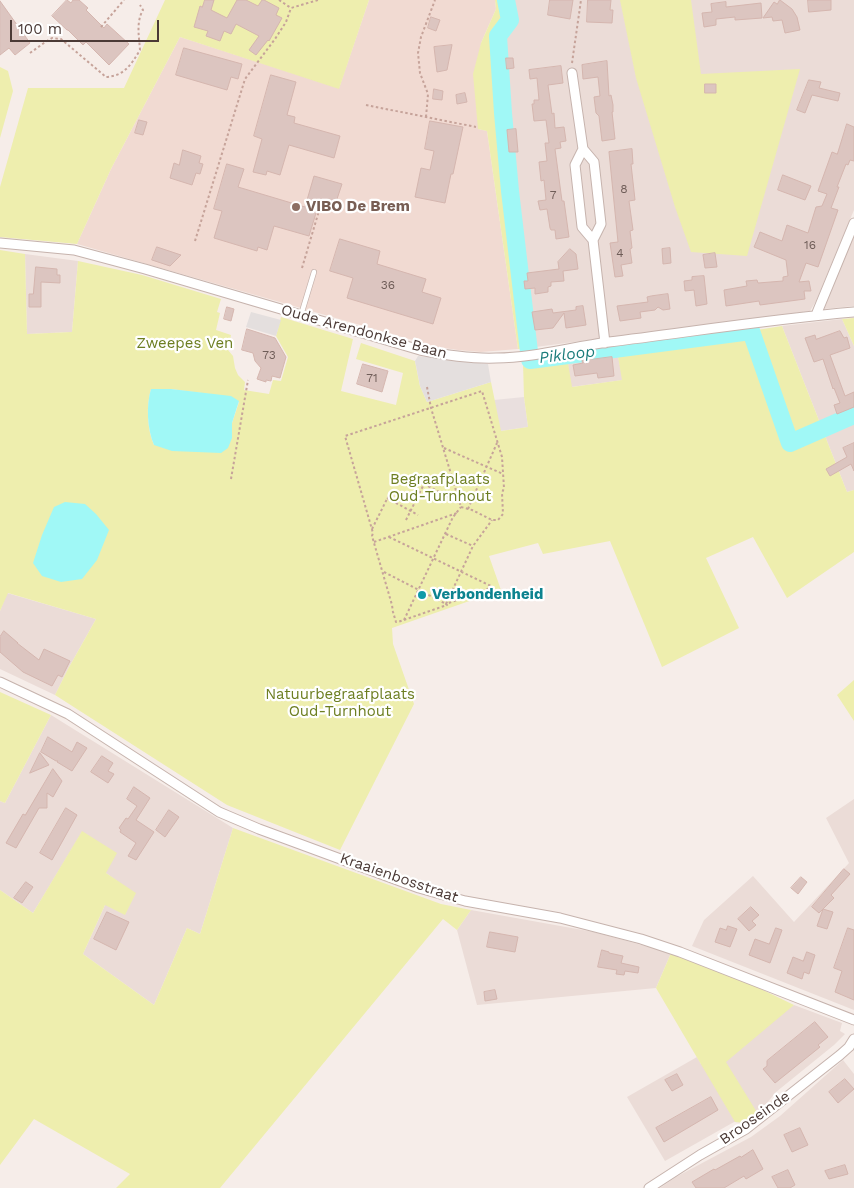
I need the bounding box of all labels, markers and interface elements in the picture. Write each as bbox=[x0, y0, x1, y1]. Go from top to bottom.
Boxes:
scale bar bbox=[12, 10, 161, 42]
text: 100 m bbox=[18, 20, 62, 38]
house number: 8 bbox=[620, 182, 628, 196]
house number: 7 bbox=[550, 188, 556, 202]
place label: VIBO De Brem bbox=[306, 198, 410, 216]
marker: VIBO De Brem bbox=[290, 201, 302, 213]
house number: 16 bbox=[804, 238, 816, 252]
house number: 4 bbox=[616, 246, 624, 260]
house number: 36 bbox=[381, 278, 395, 292]
street label: Oude Arendonkse Baan bbox=[279, 301, 449, 363]
park label: Zweepes Ven bbox=[137, 335, 233, 353]
water label: Pikloop bbox=[538, 342, 596, 368]
house number: 73 bbox=[262, 348, 276, 362]
house number: 71 bbox=[366, 371, 378, 385]
park label: Begraafplaats Oud-Turnhout bbox=[389, 471, 491, 506]
place label: Verbondenheid bbox=[432, 586, 543, 604]
marker: Verbondenheid bbox=[416, 589, 428, 601]
park label: Natuurbegraafplaats Oud-Turnhout bbox=[265, 686, 415, 721]
street label: Kraaienbosstraat bbox=[337, 849, 461, 907]
street label: Brooseinde bbox=[716, 1087, 794, 1149]

